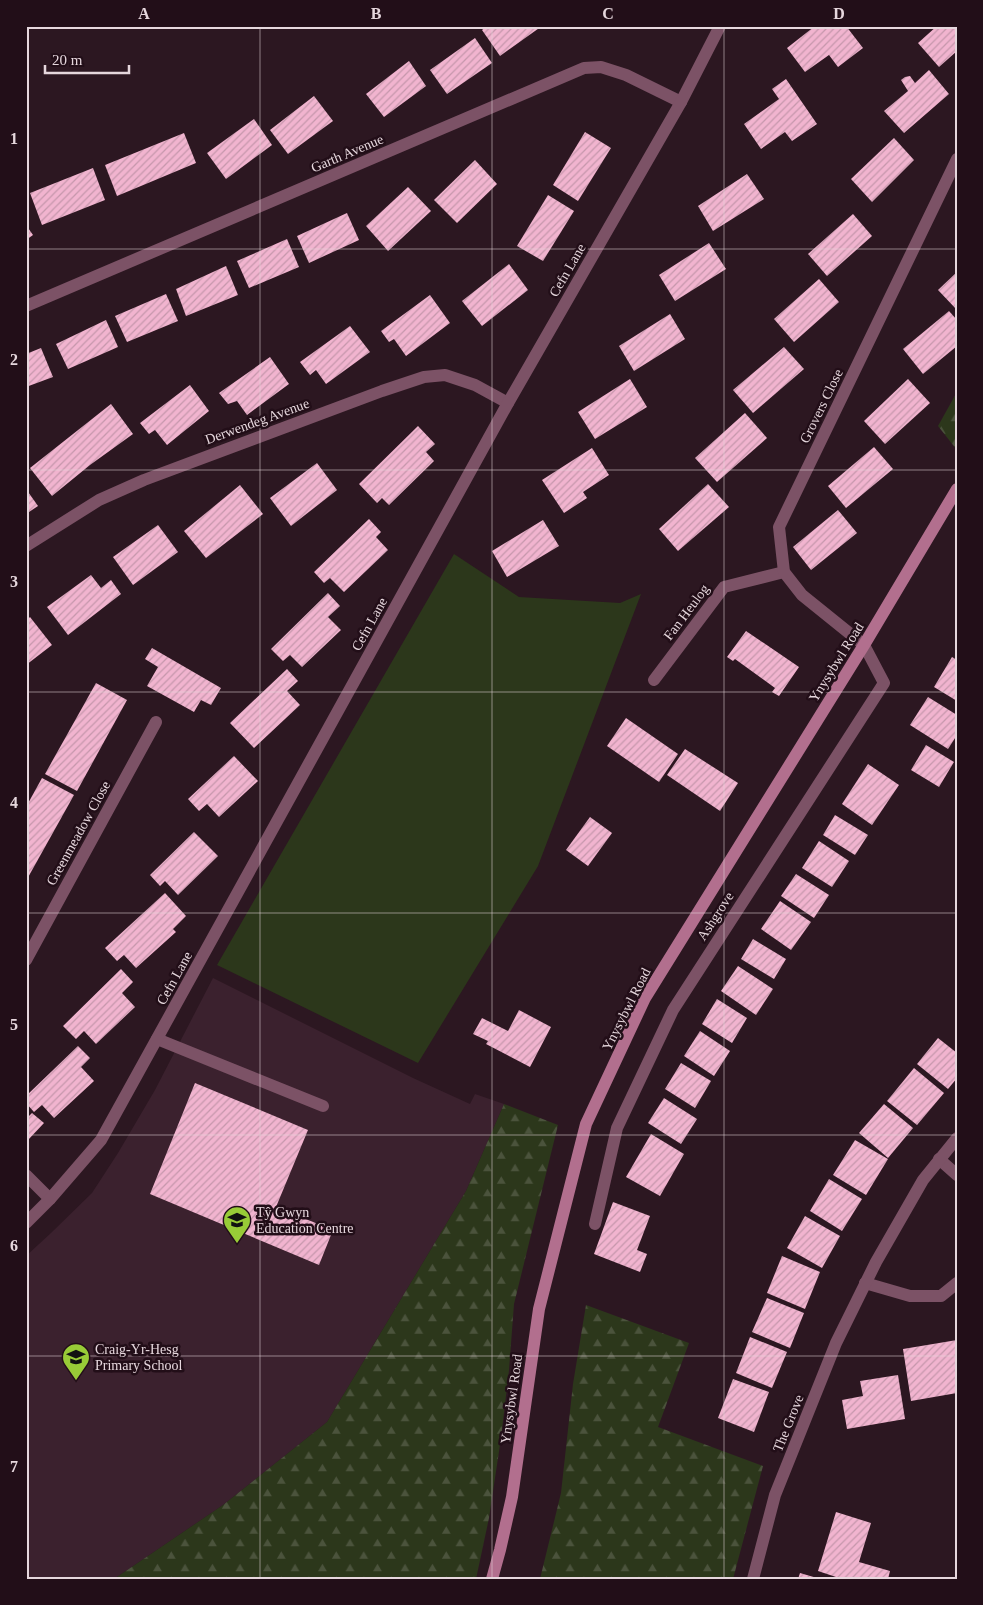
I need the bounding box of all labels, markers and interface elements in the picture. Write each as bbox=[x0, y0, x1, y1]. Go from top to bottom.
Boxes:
text: A bbox=[138, 5, 150, 22]
text: B bbox=[371, 5, 382, 22]
text: C bbox=[602, 5, 614, 22]
text: D bbox=[833, 5, 845, 22]
scale bar bbox=[45, 42, 129, 74]
text: 20 m bbox=[52, 52, 83, 68]
text: 1 bbox=[10, 130, 18, 147]
street label: Garth Avenue bbox=[309, 131, 386, 175]
street label: Cefn Lane bbox=[546, 241, 589, 299]
text: 2 bbox=[10, 351, 18, 368]
street label: Grovers Close bbox=[797, 367, 846, 446]
street label: Derwendeg Avenue bbox=[203, 396, 311, 447]
text: 3 bbox=[10, 573, 18, 590]
street label: Fan Heulog bbox=[661, 582, 712, 643]
street label: Cefn Lane bbox=[349, 595, 390, 654]
street label: Ynysybwl Road bbox=[806, 620, 867, 705]
street label: Greenmeadow Close bbox=[44, 778, 113, 888]
text: 4 bbox=[10, 794, 18, 811]
street label: Ashgrove bbox=[694, 889, 737, 943]
street label: Cefn Lane bbox=[154, 949, 195, 1008]
street label: Ynysybwl Road bbox=[599, 965, 654, 1053]
text: 5 bbox=[10, 1016, 18, 1033]
school or university icon: Tŷ Gwyn Education Centre bbox=[222, 1205, 252, 1244]
place label: Tŷ Gwyn Education Centre bbox=[256, 1205, 354, 1236]
text: 6 bbox=[10, 1237, 18, 1254]
school or university icon: Craig-Yr-Hesg Primary School bbox=[61, 1342, 91, 1381]
place label: Craig-Yr-Hesg Primary School bbox=[95, 1342, 183, 1373]
street label: Ynysybwl Road bbox=[498, 1353, 525, 1445]
street label: The Grove bbox=[770, 1392, 807, 1454]
text: 7 bbox=[10, 1458, 18, 1475]

